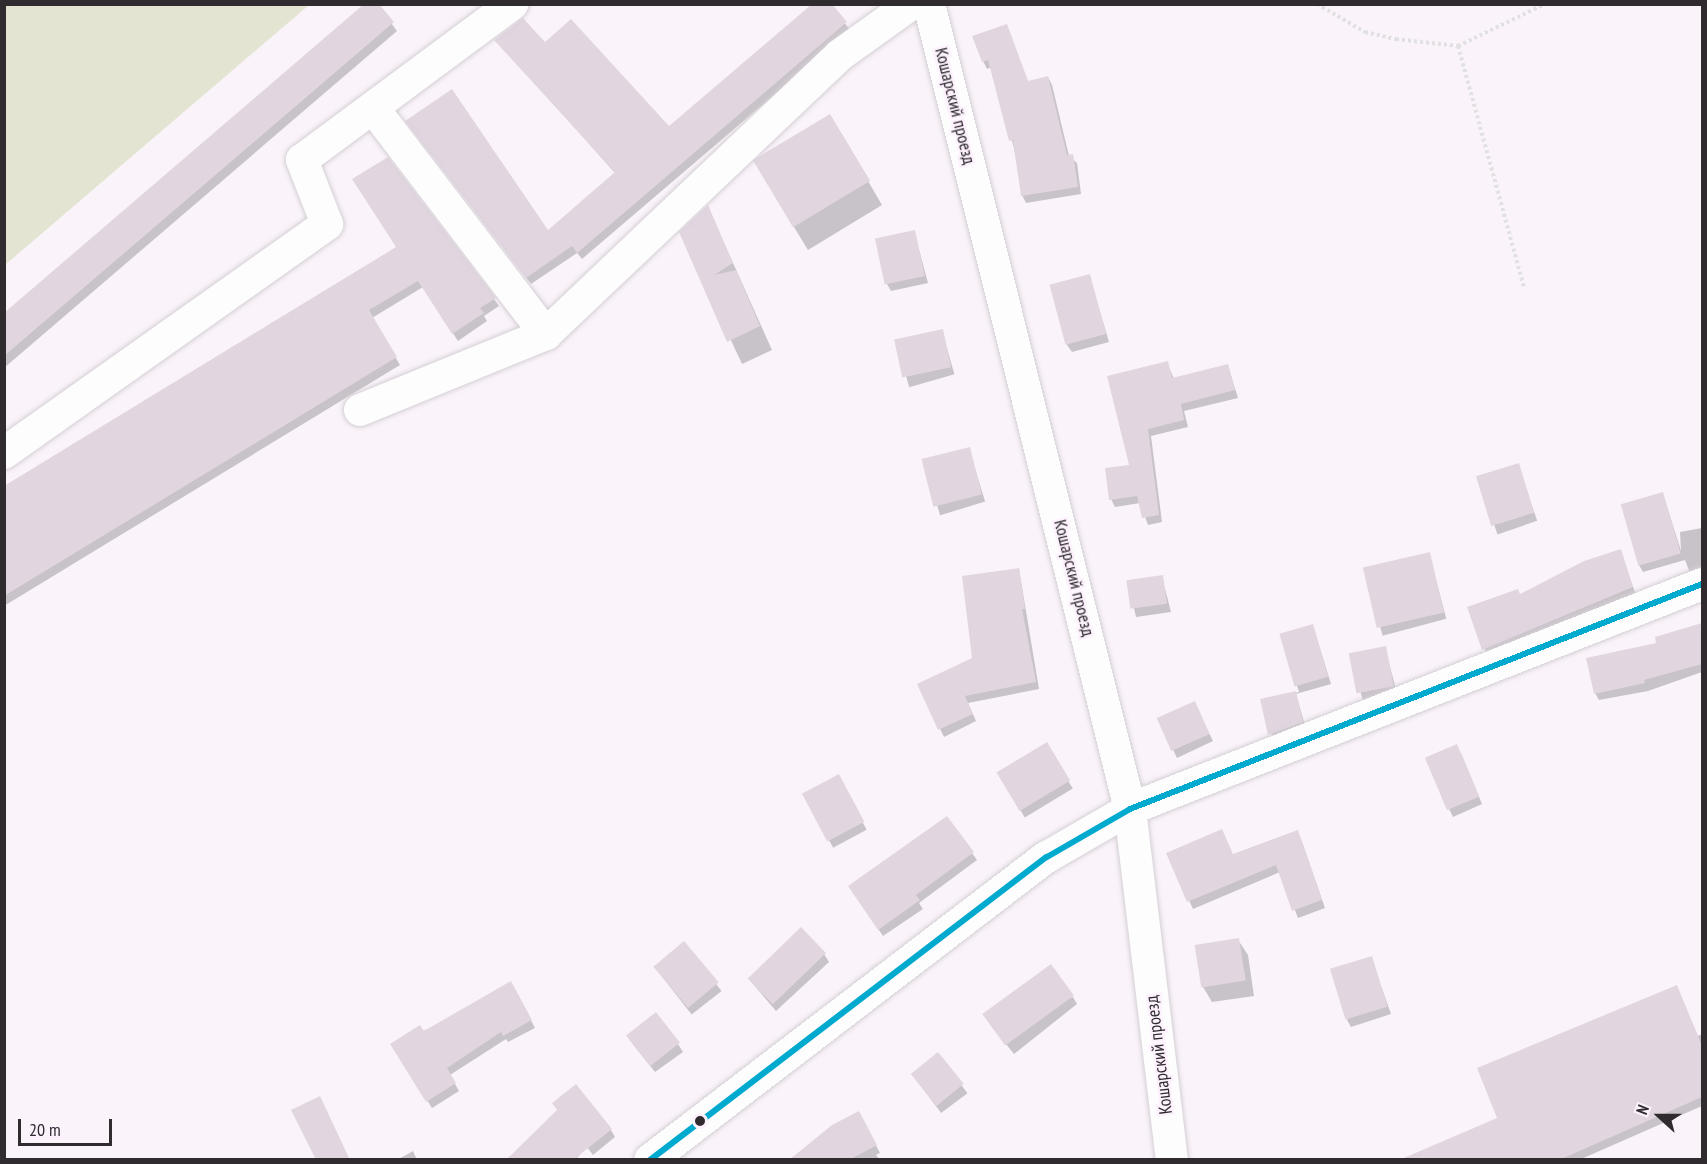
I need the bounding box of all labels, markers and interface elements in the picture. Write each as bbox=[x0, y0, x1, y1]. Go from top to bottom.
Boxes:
street label: Кошарский проезд bbox=[930, 45, 980, 167]
street label: Кошарский проезд bbox=[1049, 517, 1099, 639]
street label: Кошарский проезд bbox=[1141, 994, 1177, 1116]
north arrow bbox=[1629, 1086, 1689, 1146]
text: N bbox=[1631, 1102, 1653, 1117]
scale bar bbox=[21, 1107, 116, 1145]
unlabelled marker bbox=[694, 1115, 706, 1127]
text: 20 m bbox=[29, 1118, 61, 1141]

